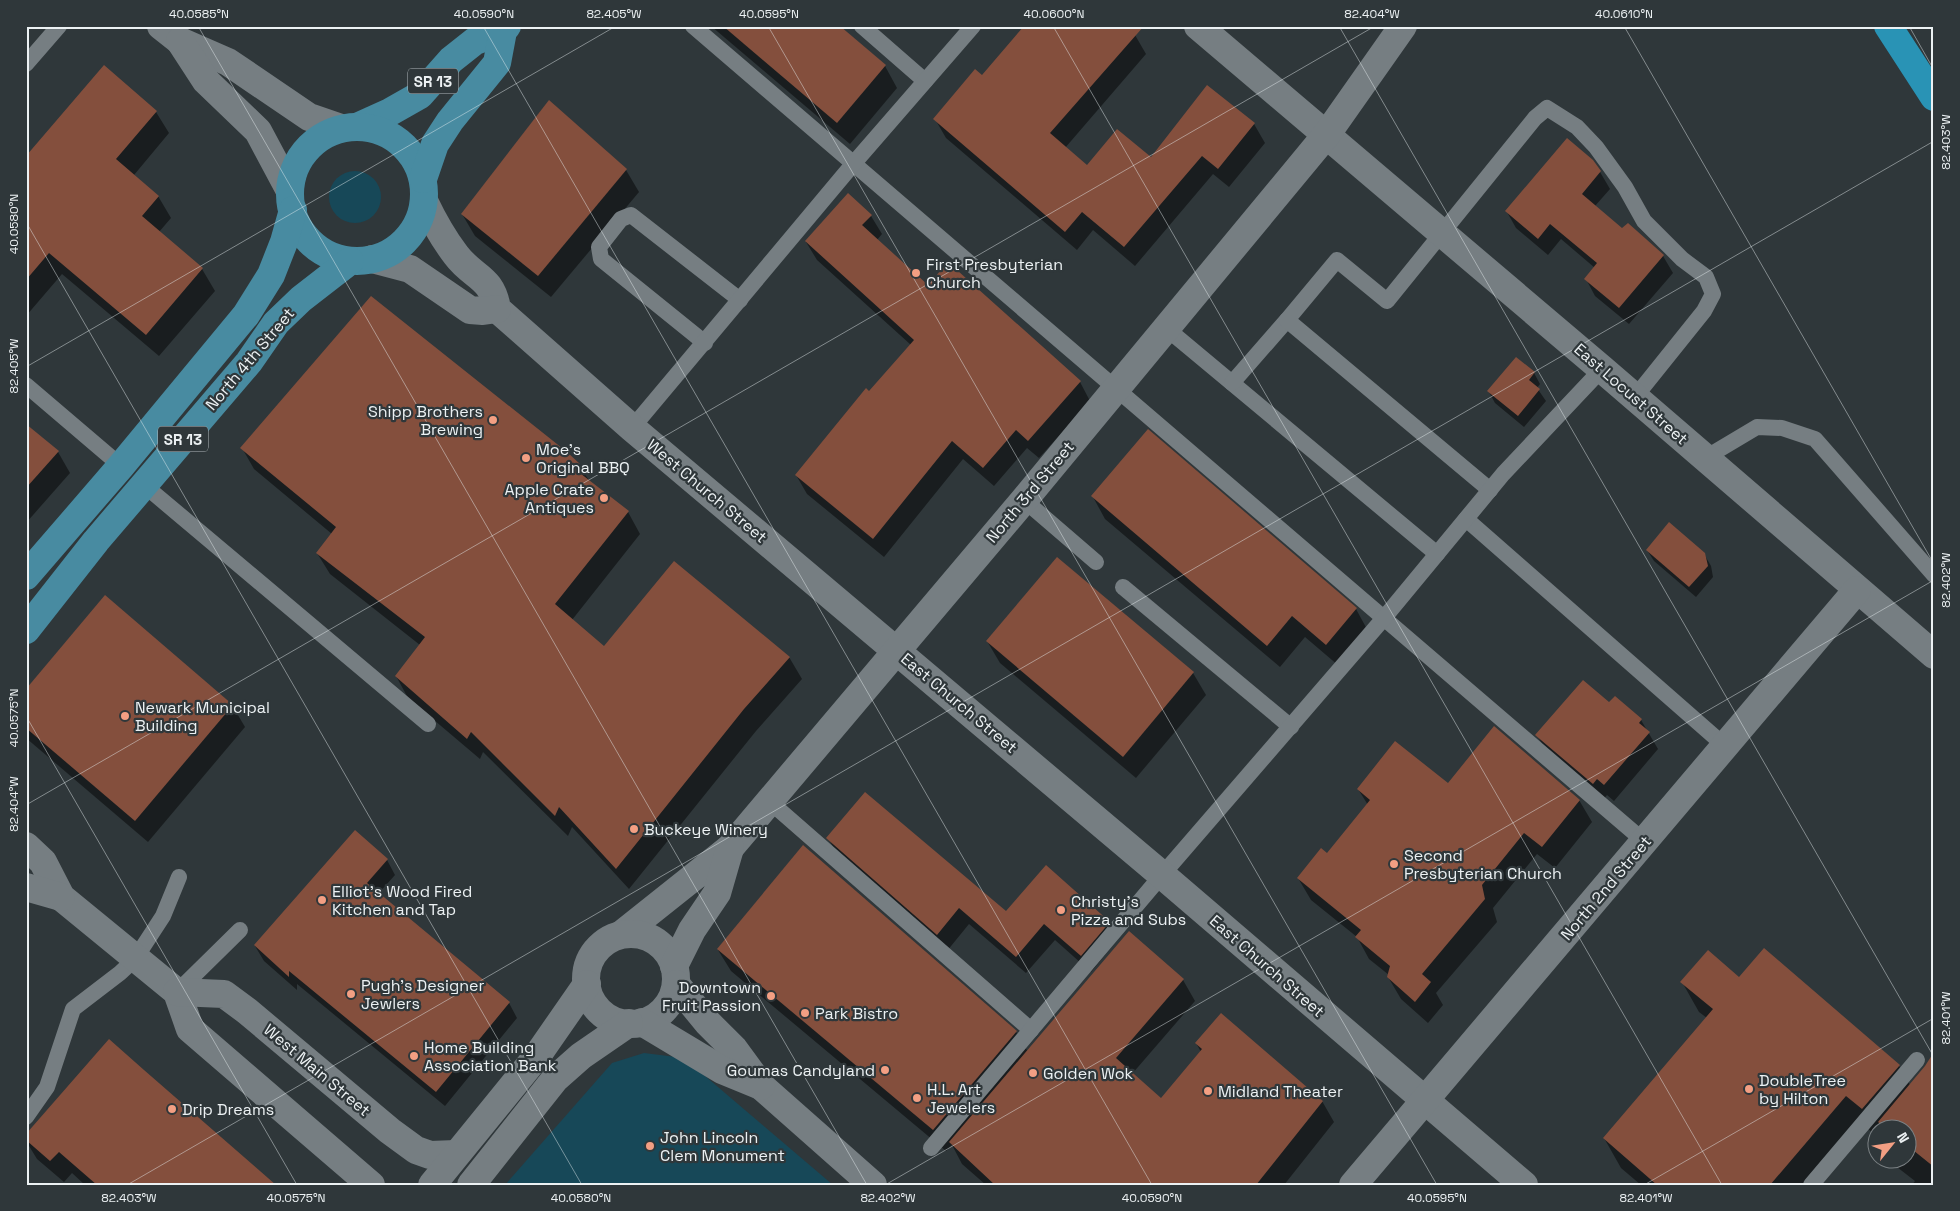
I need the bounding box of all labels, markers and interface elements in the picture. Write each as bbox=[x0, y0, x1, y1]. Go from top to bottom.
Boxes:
text: 40.0585°N bbox=[169, 6, 229, 22]
text: 40.0590°N bbox=[454, 6, 514, 22]
text: 82.405°W bbox=[586, 6, 642, 22]
text: 40.0595°N bbox=[739, 6, 799, 22]
text: 40.0600°N bbox=[1024, 6, 1084, 22]
text: 82.404°W bbox=[1344, 6, 1400, 22]
text: 40.0610°N bbox=[1595, 6, 1653, 22]
road number: SR 13 bbox=[408, 68, 458, 94]
text: 82.403°W bbox=[1938, 114, 1954, 170]
text: 40.0580°N bbox=[6, 194, 22, 254]
place label: First Presbyterian Church bbox=[926, 254, 1063, 293]
marker: First Presbyterian Church bbox=[910, 267, 922, 279]
street label: North 4th Street bbox=[201, 303, 299, 415]
text: 82.405°W bbox=[6, 338, 22, 394]
street label: East Locust Street bbox=[1570, 339, 1692, 449]
place label: Shipp Brothers Brewing bbox=[368, 401, 483, 440]
marker: Shipp Brothers Brewing bbox=[487, 414, 499, 426]
road number: SR 13 bbox=[158, 426, 208, 452]
street label: West Church Street bbox=[642, 434, 772, 548]
street label: North 3rd Street bbox=[981, 437, 1079, 547]
place label: Moe's Original BBQ bbox=[536, 439, 630, 478]
marker: Moe's Original BBQ bbox=[520, 452, 532, 464]
place label: Apple Crate Antiques bbox=[505, 479, 594, 518]
marker: Apple Crate Antiques bbox=[598, 492, 610, 504]
text: 82.402°W bbox=[1938, 552, 1954, 608]
street label: East Church Street bbox=[896, 648, 1022, 758]
text: 40.0575°N bbox=[6, 688, 22, 748]
place label: Newark Municipal Building bbox=[135, 697, 270, 736]
marker: Newark Municipal Building bbox=[119, 710, 131, 722]
text: 82.404°W bbox=[6, 776, 22, 832]
place label: Buckeye Winery bbox=[644, 819, 768, 840]
marker: Buckeye Winery bbox=[628, 823, 640, 835]
street label: North 2nd Street bbox=[1556, 831, 1656, 945]
place label: Second Presbyterian Church bbox=[1404, 845, 1562, 884]
marker: Second Presbyterian Church bbox=[1388, 858, 1400, 870]
place label: Elliot's Wood Fired Kitchen and Tap bbox=[332, 881, 472, 920]
place label: Christy's Pizza and Subs bbox=[1071, 891, 1186, 930]
marker: Elliot's Wood Fired Kitchen and Tap bbox=[316, 894, 328, 906]
marker: Christy's Pizza and Subs bbox=[1055, 904, 1067, 916]
street label: East Church Street bbox=[1205, 910, 1329, 1022]
place label: Pugh's Designer Jewlers bbox=[361, 975, 485, 1014]
place label: Downtown Fruit Passion bbox=[662, 977, 761, 1016]
marker: Pugh's Designer Jewlers bbox=[345, 988, 357, 1000]
marker: Downtown Fruit Passion bbox=[765, 990, 777, 1002]
text: 82.401°W bbox=[1938, 991, 1954, 1045]
place label: Park Bistro bbox=[815, 1003, 898, 1024]
marker: Park Bistro bbox=[799, 1007, 811, 1019]
street label: West Main Street bbox=[259, 1019, 375, 1121]
place label: Home Building Association Bank bbox=[424, 1037, 557, 1076]
marker: Home Building Association Bank bbox=[408, 1050, 420, 1062]
place label: Goumas Candyland bbox=[727, 1060, 875, 1081]
place label: Golden Wok bbox=[1043, 1063, 1134, 1084]
marker: Goumas Candyland bbox=[879, 1064, 891, 1076]
marker: Golden Wok bbox=[1027, 1067, 1039, 1079]
place label: DoubleTree by Hilton bbox=[1759, 1070, 1846, 1109]
place label: H.L. Art Jewelers bbox=[927, 1079, 995, 1118]
place label: Midland Theater bbox=[1218, 1081, 1343, 1102]
marker: DoubleTree by Hilton bbox=[1743, 1083, 1755, 1095]
marker: Midland Theater bbox=[1202, 1085, 1214, 1097]
marker: H.L. Art Jewelers bbox=[911, 1092, 923, 1104]
place label: Drip Dreams bbox=[182, 1099, 274, 1120]
marker: Drip Dreams bbox=[166, 1103, 178, 1115]
north arrow bbox=[1868, 1118, 1918, 1168]
place label: John Lincoln Clem Monument bbox=[660, 1127, 785, 1166]
text: N bbox=[1893, 1129, 1913, 1146]
marker: John Lincoln Clem Monument bbox=[644, 1140, 656, 1152]
text: 82.403°W bbox=[101, 1190, 157, 1206]
text: 40.0575°N bbox=[266, 1190, 326, 1206]
text: 40.0580°N bbox=[551, 1190, 611, 1206]
text: 82.402°W bbox=[860, 1190, 916, 1206]
text: 40.0590°N bbox=[1122, 1190, 1182, 1206]
text: 40.0595°N bbox=[1407, 1190, 1467, 1206]
text: 82.401°W bbox=[1619, 1190, 1673, 1206]

